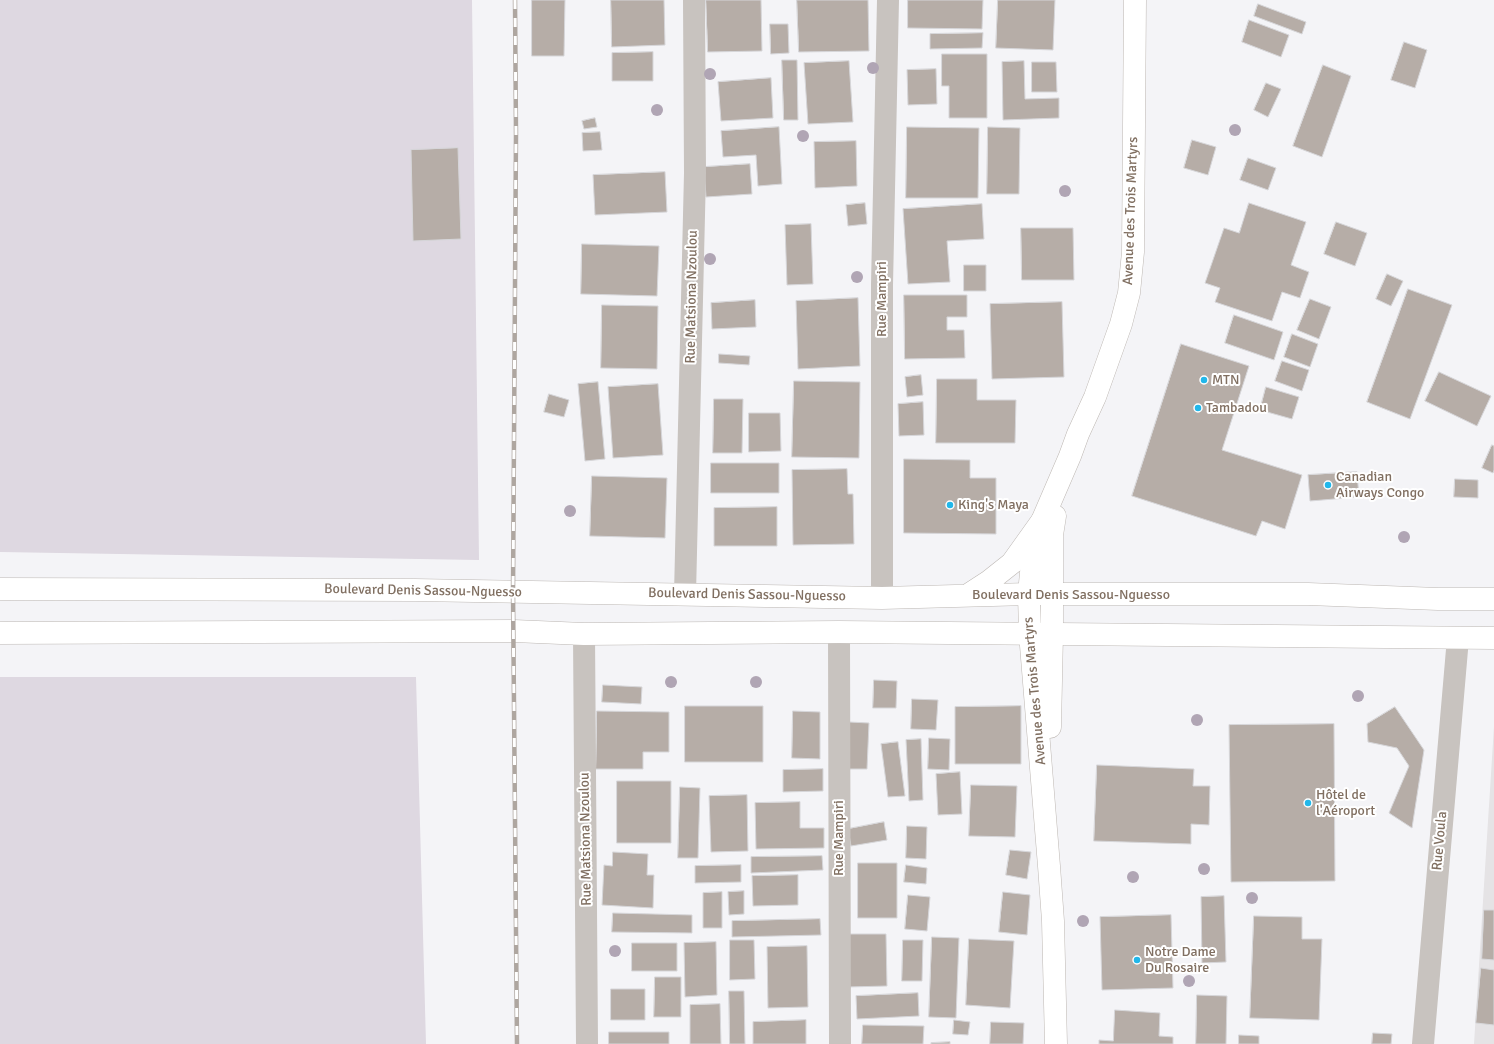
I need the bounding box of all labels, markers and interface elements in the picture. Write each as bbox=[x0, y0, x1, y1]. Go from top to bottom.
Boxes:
street label: Avenue des Trois Martyrs bbox=[1120, 136, 1142, 286]
street label: Rue Matsiona Nzoulou bbox=[682, 230, 702, 364]
street label: Rue Mampiri bbox=[874, 261, 890, 337]
place label: MTN bbox=[1212, 372, 1239, 388]
marker: MTN bbox=[1199, 375, 1209, 385]
place label: Tambadou bbox=[1206, 400, 1267, 416]
marker: Tambadou bbox=[1193, 403, 1203, 413]
place label: Canadian Airways Congo bbox=[1336, 469, 1424, 502]
marker: Canadian Airways Congo bbox=[1323, 480, 1333, 490]
place label: King's Maya bbox=[958, 497, 1029, 513]
marker: King's Maya bbox=[945, 500, 955, 510]
street label: Boulevard Denis Sassou-Nguesso bbox=[324, 581, 522, 601]
street label: Boulevard Denis Sassou-Nguesso bbox=[648, 585, 846, 605]
street label: Boulevard Denis Sassou-Nguesso bbox=[972, 587, 1170, 603]
street label: Avenue des Trois Martyrs bbox=[1020, 616, 1050, 766]
street label: Rue Matsiona Nzoulou bbox=[576, 772, 596, 906]
place label: Hôtel de l'Aéroport bbox=[1316, 787, 1375, 820]
marker: Hôtel de l'Aéroport bbox=[1303, 798, 1313, 808]
street label: Rue Mampiri bbox=[831, 800, 847, 876]
street label: Rue Voula bbox=[1429, 811, 1451, 871]
place label: Notre Dame Du Rosaire bbox=[1145, 944, 1216, 976]
marker: Notre Dame Du Rosaire bbox=[1132, 955, 1142, 965]

